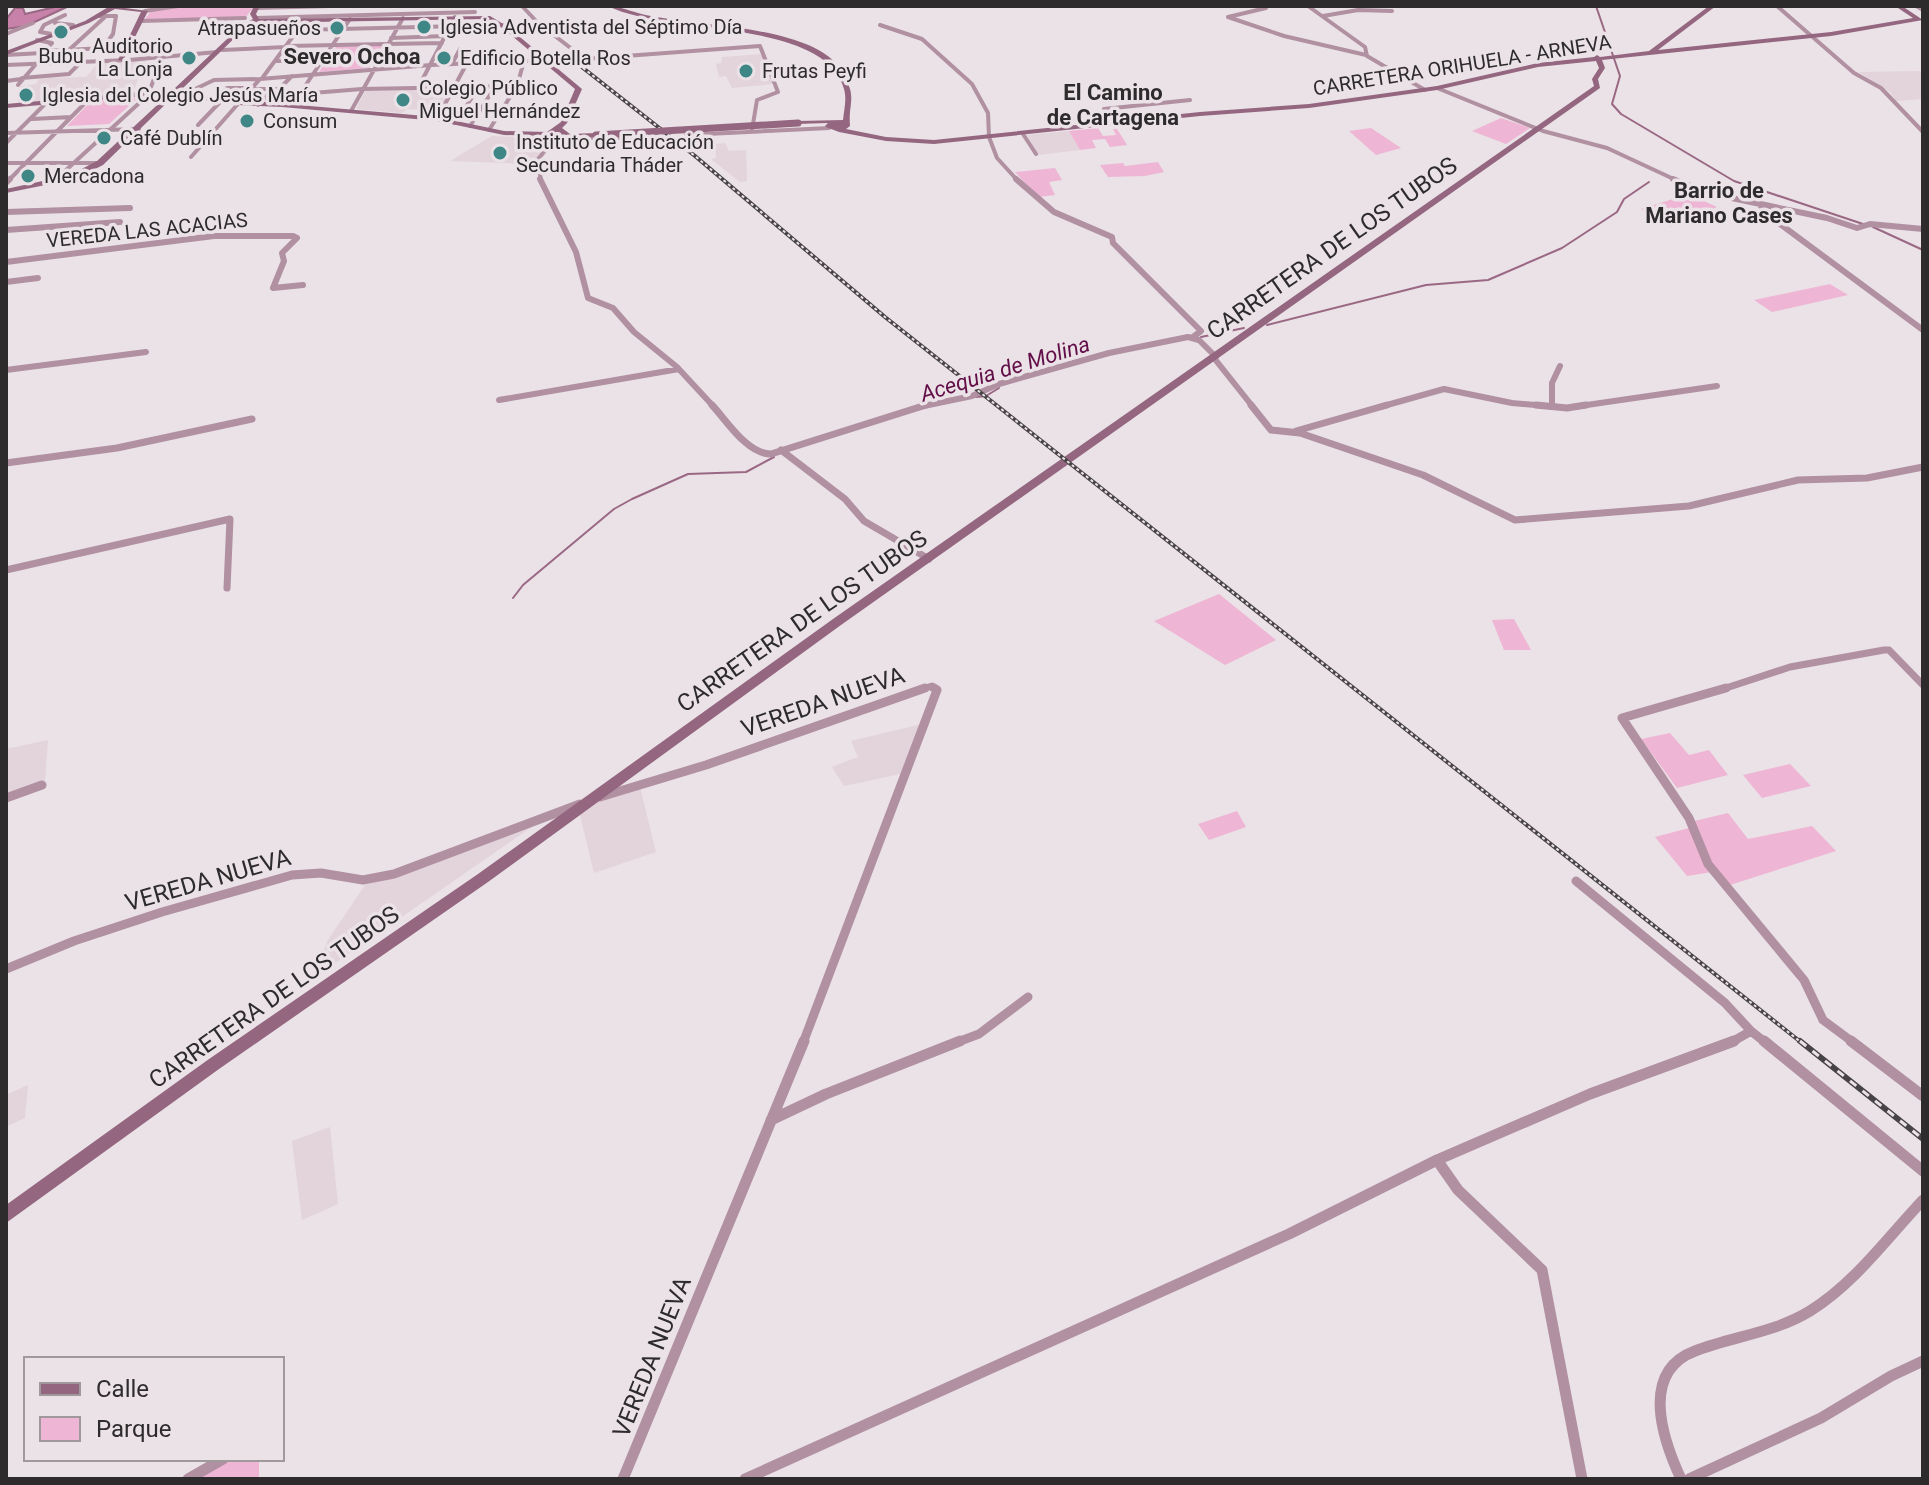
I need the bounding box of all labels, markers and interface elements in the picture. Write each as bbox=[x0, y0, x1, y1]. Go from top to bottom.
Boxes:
place label: Iglesia Adventista del Séptimo Día bbox=[440, 15, 743, 39]
place label: Atrapasueños bbox=[197, 16, 321, 40]
marker: Iglesia Adventista del Séptimo Día bbox=[415, 18, 433, 36]
marker: Atrapasueños bbox=[328, 19, 346, 37]
marker: Bubu bbox=[52, 23, 70, 41]
street label: CARRETERA ORIHUELA - ARNEVA bbox=[1311, 30, 1613, 100]
place label: Auditorio La Lonja bbox=[92, 34, 173, 81]
place label: Bubu bbox=[38, 44, 84, 68]
district label: Severo Ochoa bbox=[284, 44, 421, 69]
place label: Edificio Botella Ros bbox=[460, 46, 631, 70]
marker: Auditorio La Lonja bbox=[180, 49, 198, 67]
marker: Edificio Botella Ros bbox=[435, 49, 453, 67]
place label: Frutas Peyfi bbox=[762, 59, 867, 83]
marker: Frutas Peyfi bbox=[737, 62, 755, 80]
place label: Colegio Público Miguel Hernández bbox=[419, 76, 581, 123]
district label: El Camino de Cartagena bbox=[1047, 80, 1179, 130]
place label: Iglesia del Colegio Jesús María bbox=[42, 83, 318, 107]
marker: Iglesia del Colegio Jesús María bbox=[17, 86, 35, 104]
marker: Colegio Público Miguel Hernández bbox=[394, 91, 412, 109]
place label: Consum bbox=[263, 109, 337, 133]
marker: Consum bbox=[238, 112, 256, 130]
place label: Café Dublín bbox=[120, 126, 222, 150]
marker: Café Dublín bbox=[95, 129, 113, 147]
place label: Instituto de Educación Secundaria Tháder bbox=[516, 130, 714, 177]
marker: Instituto de Educación Secundaria Tháder bbox=[491, 144, 509, 162]
street label: CARRETERA DE LOS TUBOS bbox=[1202, 151, 1462, 345]
place label: Mercadona bbox=[44, 164, 145, 188]
marker: Mercadona bbox=[19, 167, 37, 185]
district label: Barrio de Mariano Cases bbox=[1645, 178, 1793, 228]
street label: VEREDA LAS ACACIAS bbox=[45, 207, 249, 252]
water label: Acequia de Molina bbox=[916, 331, 1093, 407]
street label: CARRETERA DE LOS TUBOS bbox=[672, 524, 932, 718]
street label: VEREDA NUEVA bbox=[738, 661, 909, 743]
street label: VEREDA NUEVA bbox=[122, 843, 294, 917]
street label: CARRETERA DE LOS TUBOS bbox=[144, 900, 404, 1094]
street label: VEREDA NUEVA bbox=[607, 1272, 697, 1441]
legend bbox=[24, 1357, 284, 1461]
text: Calle bbox=[96, 1375, 149, 1403]
text: Parque bbox=[96, 1415, 172, 1443]

